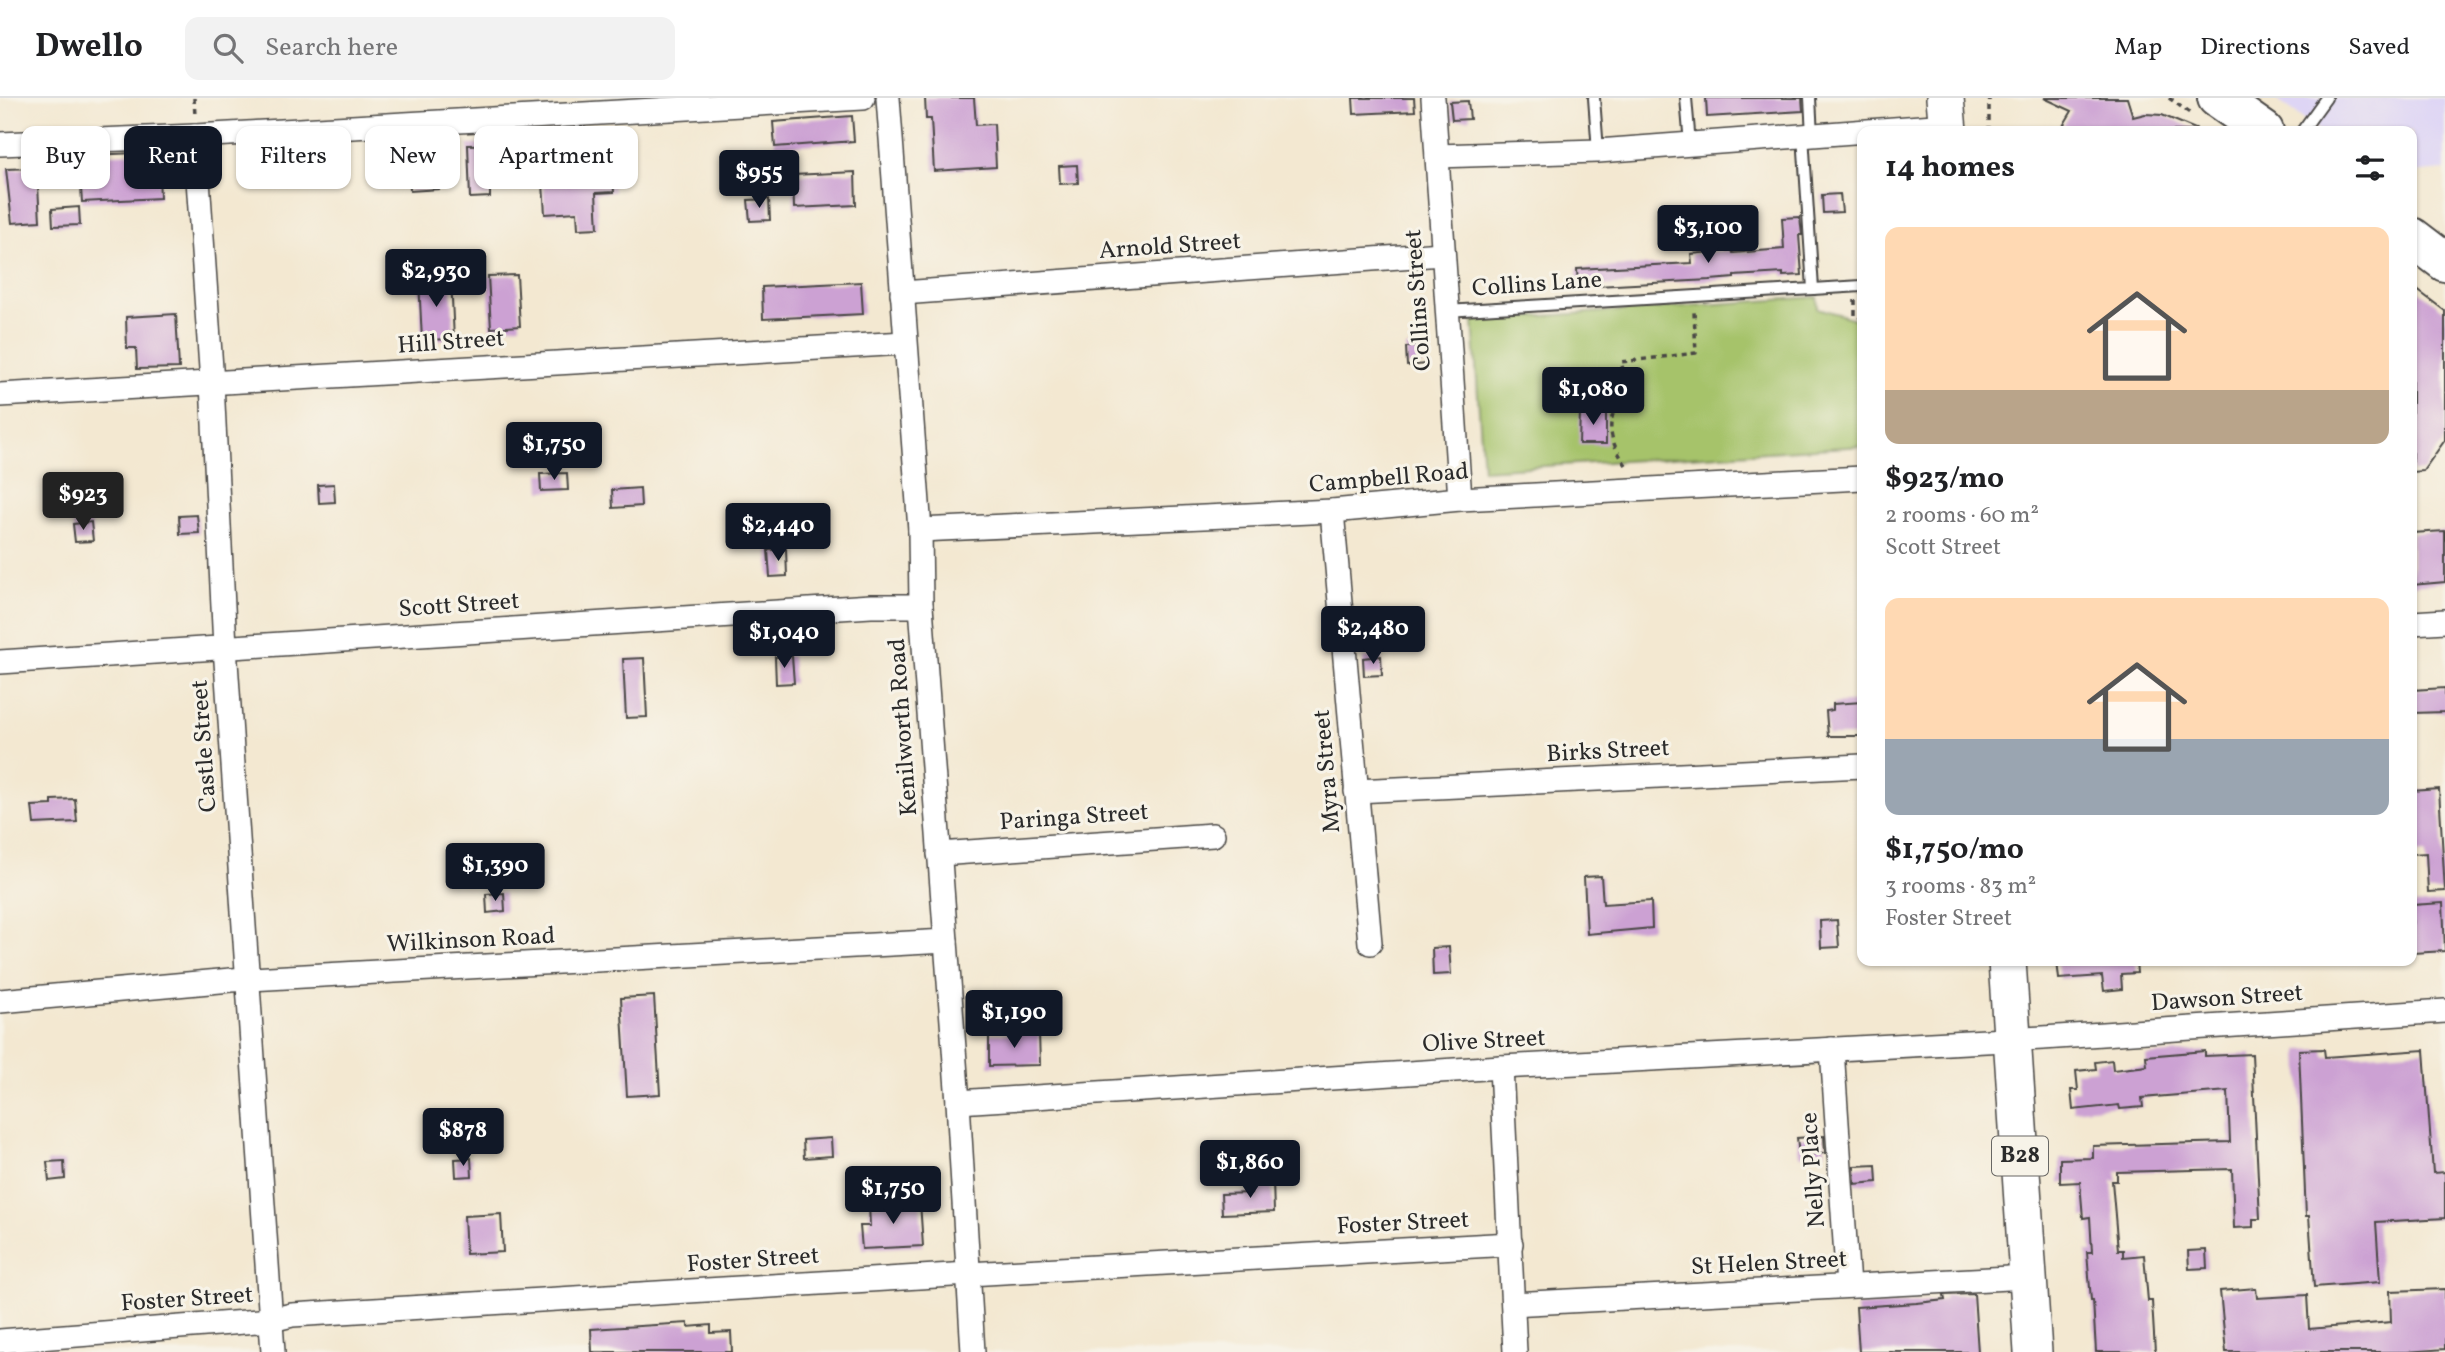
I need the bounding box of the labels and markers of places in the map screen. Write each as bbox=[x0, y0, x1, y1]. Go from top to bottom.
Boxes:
pin: $955 bbox=[718, 150, 800, 210]
pin: $3,100 bbox=[1651, 206, 1765, 265]
pin: $2,930 bbox=[379, 250, 493, 309]
pin: $1,080 bbox=[1536, 368, 1650, 427]
pin: $1,750 bbox=[497, 422, 611, 482]
pin: $923 bbox=[42, 472, 124, 532]
pin: $2,440 bbox=[721, 504, 835, 563]
pin: $2,480 bbox=[1316, 606, 1430, 666]
pin: $1,040 bbox=[727, 610, 841, 670]
pin: $1,390 bbox=[438, 844, 552, 903]
pin: $1,190 bbox=[957, 990, 1071, 1050]
pin: $878 bbox=[422, 1108, 504, 1168]
pin: $1,860 bbox=[1193, 1140, 1307, 1200]
pin: $1,750 bbox=[836, 1166, 950, 1226]

